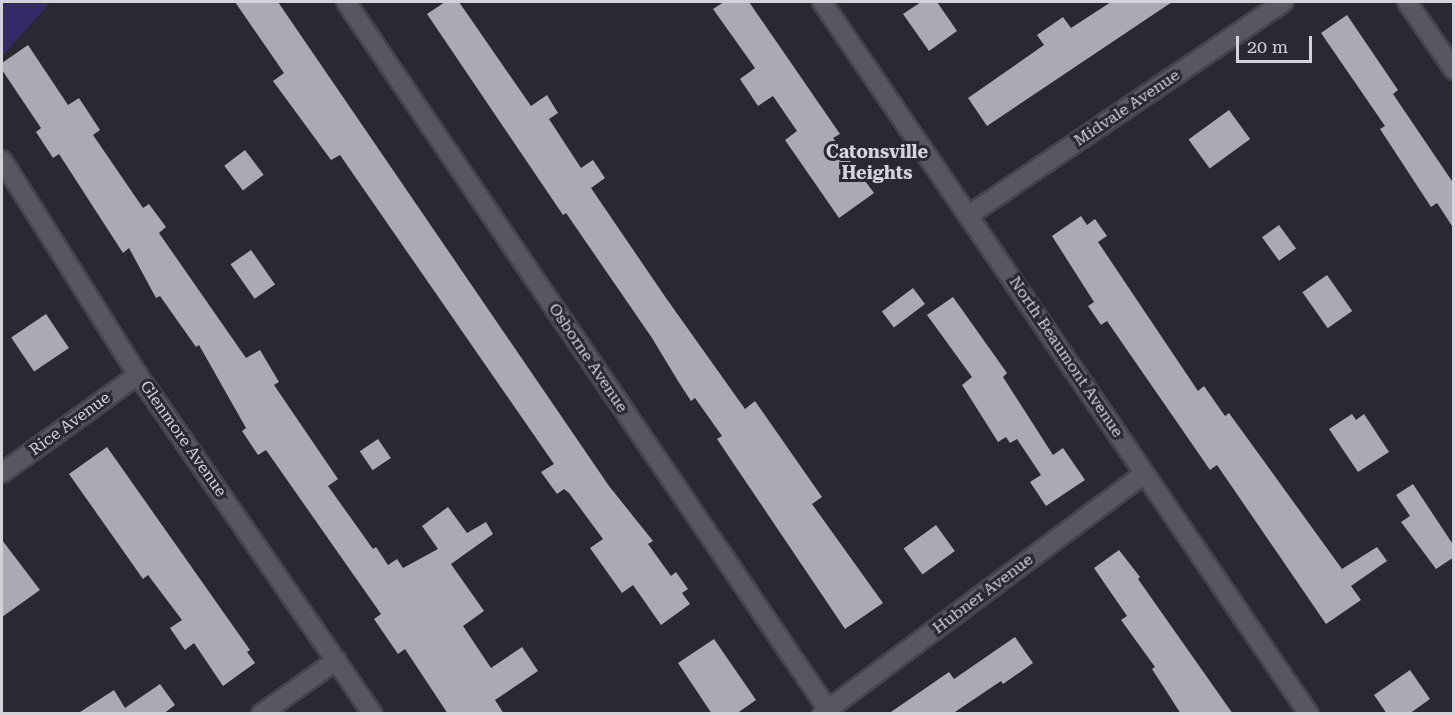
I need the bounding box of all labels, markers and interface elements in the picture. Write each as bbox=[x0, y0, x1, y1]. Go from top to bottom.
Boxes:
scale bar bbox=[1239, 24, 1316, 62]
text: 20 m bbox=[1247, 36, 1288, 57]
street label: Midvale Avenue bbox=[1070, 66, 1184, 150]
district label: Catonsville Heights bbox=[826, 142, 928, 184]
street label: North Beaumont Avenue bbox=[1005, 273, 1127, 441]
street label: Osborne Avenue bbox=[544, 300, 632, 416]
street label: Glenmore Avenue bbox=[136, 377, 230, 501]
street label: Rice Avenue bbox=[26, 388, 114, 460]
street label: Hubner Avenue bbox=[929, 550, 1037, 638]

